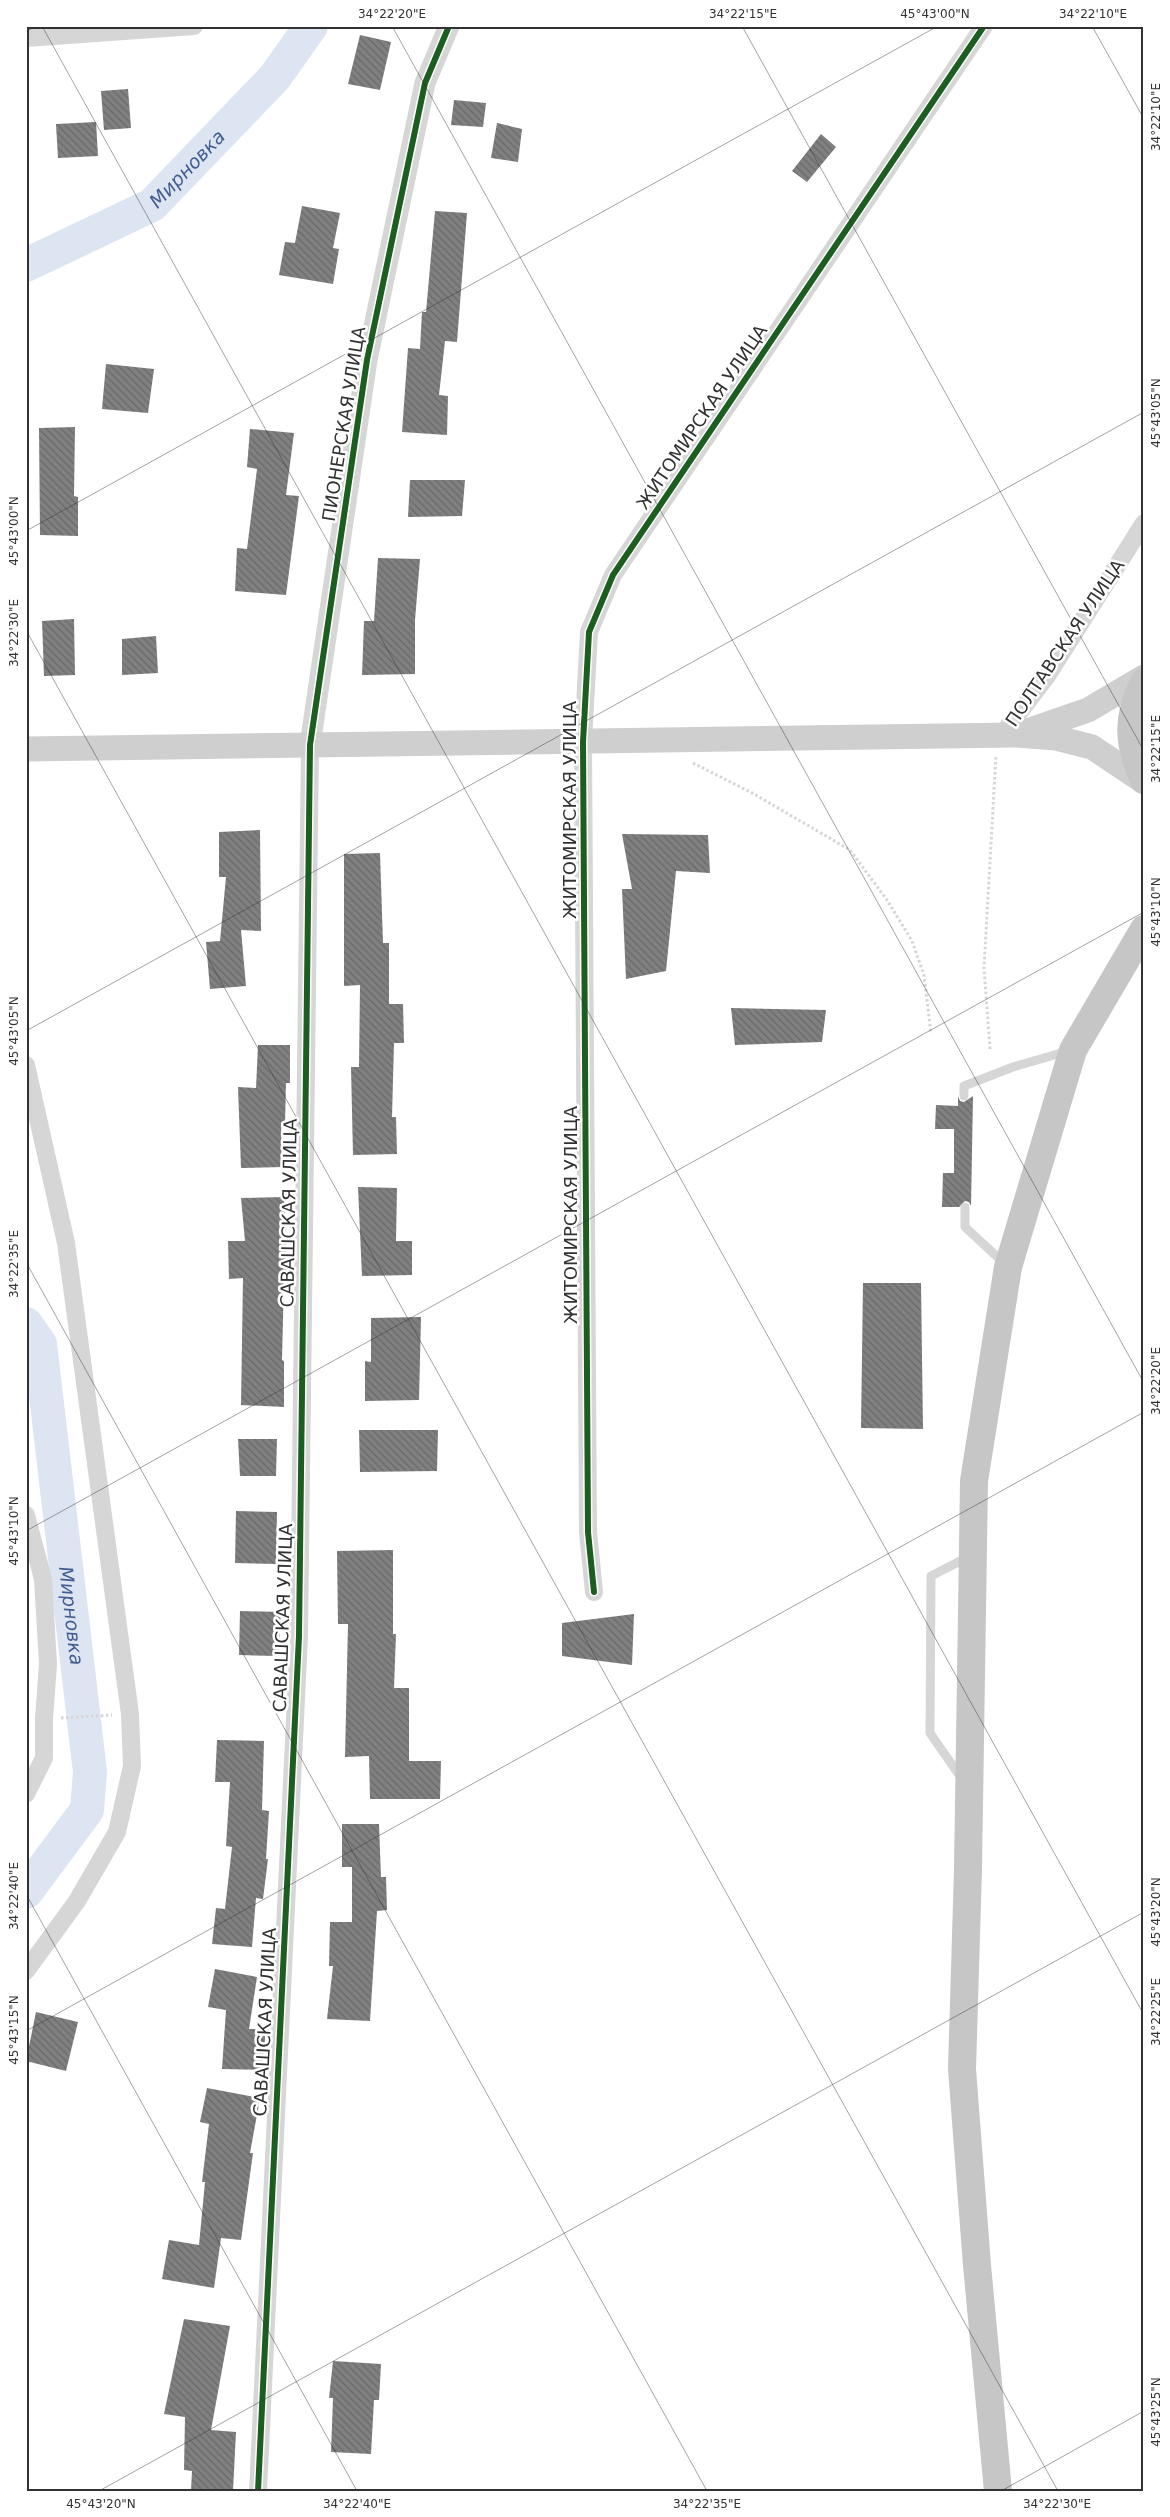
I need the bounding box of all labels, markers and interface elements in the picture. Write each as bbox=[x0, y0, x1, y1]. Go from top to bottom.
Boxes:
text: 34°22'20"E bbox=[358, 7, 426, 21]
text: 34°22'15"E bbox=[709, 7, 777, 21]
text: 45°43'00"N bbox=[900, 7, 970, 21]
text: 34°22'10"E bbox=[1059, 7, 1127, 21]
text: 34°22'10"E bbox=[1149, 83, 1163, 151]
water label: Мирновка bbox=[145, 125, 229, 212]
street label: ЖИТОМИРСКАЯ УЛИЦА bbox=[632, 320, 772, 513]
street label: ПИОНЕРСКАЯ УЛИЦА bbox=[318, 324, 369, 523]
text: 45°43'05"N bbox=[1149, 378, 1163, 448]
text: 45°43'00"N bbox=[7, 496, 21, 566]
street label: ПОЛТАВСКАЯ УЛИЦА bbox=[1001, 555, 1129, 730]
text: 34°22'30"E bbox=[7, 599, 21, 667]
street label: ЖИТОМИРСКАЯ УЛИЦА bbox=[559, 700, 580, 919]
text: 34°22'15"E bbox=[1149, 715, 1163, 783]
text: 45°43'10"N bbox=[1149, 877, 1163, 947]
text: 45°43'05"N bbox=[7, 996, 21, 1066]
street label: ЖИТОМИРСКАЯ УЛИЦА bbox=[560, 1105, 581, 1324]
street label: САВАШСКАЯ УЛИЦА bbox=[276, 1118, 301, 1308]
text: 34°22'35"E bbox=[7, 1230, 21, 1298]
text: 34°22'20"E bbox=[1149, 1347, 1163, 1415]
text: 45°43'10"N bbox=[7, 1496, 21, 1566]
street label: САВАШСКАЯ УЛИЦА bbox=[269, 1523, 296, 1713]
water label: Мирновка bbox=[55, 1565, 88, 1666]
text: 34°22'40"E bbox=[7, 1862, 21, 1930]
text: 45°43'20"N bbox=[1149, 1877, 1163, 1947]
street label: САВАШСКАЯ УЛИЦА bbox=[249, 1926, 280, 2117]
text: 34°22'25"E bbox=[1149, 1978, 1163, 2046]
text: 45°43'15"N bbox=[7, 1995, 21, 2065]
text: 45°43'25"N bbox=[1149, 2377, 1163, 2447]
text: 45°43'20"N bbox=[66, 2497, 136, 2511]
text: 34°22'40"E bbox=[323, 2497, 391, 2511]
text: 34°22'35"E bbox=[673, 2497, 741, 2511]
text: 34°22'30"E bbox=[1023, 2497, 1091, 2511]

